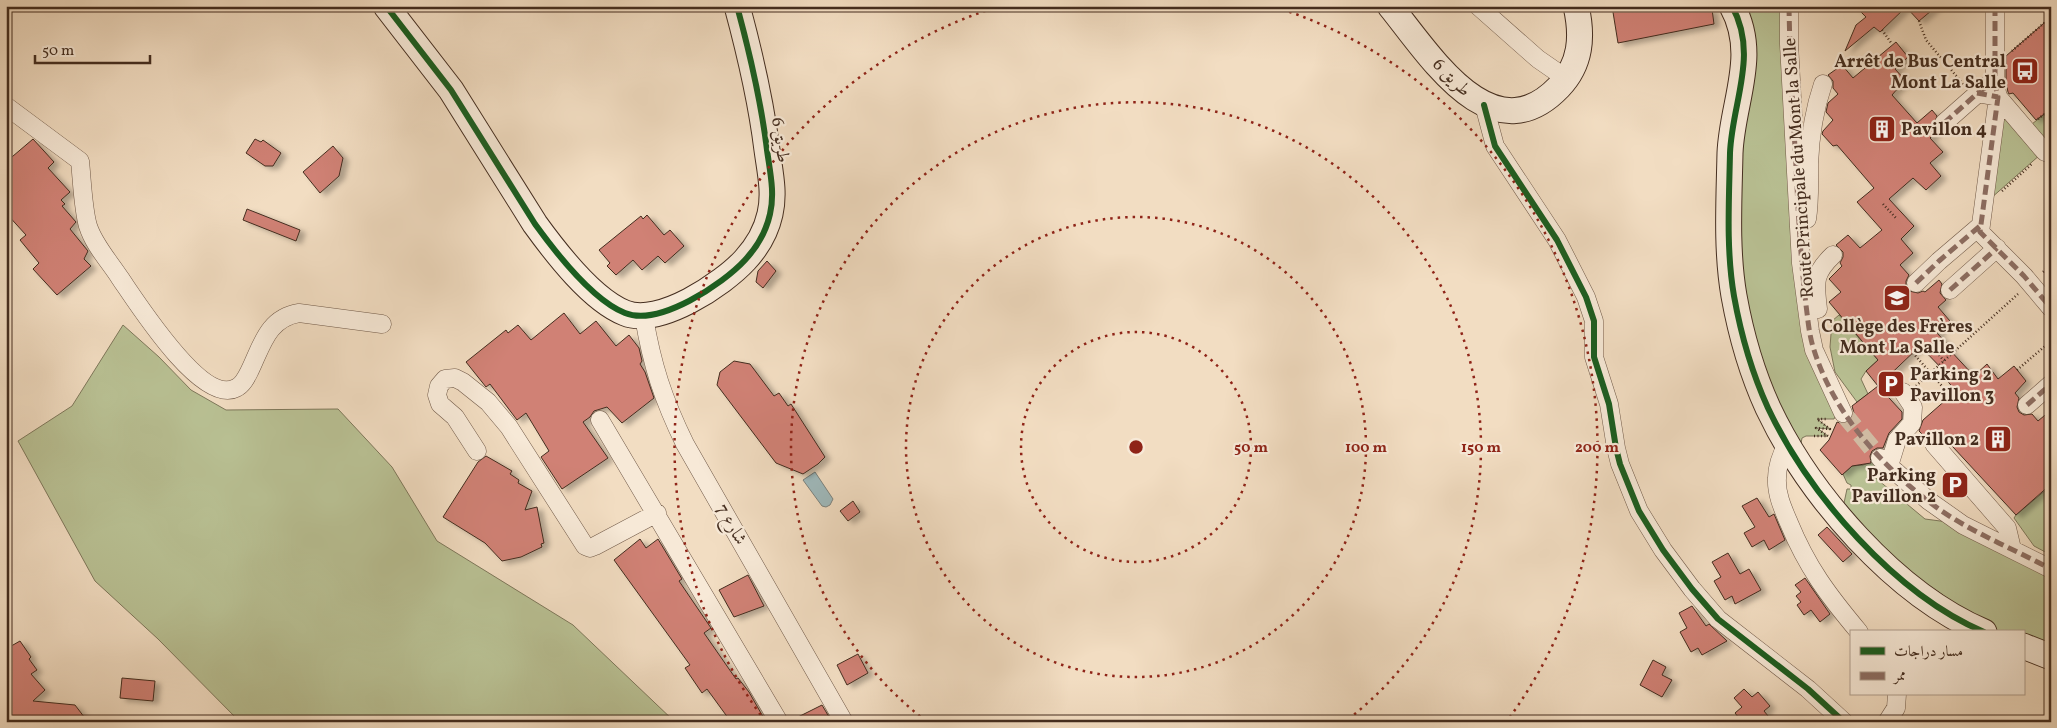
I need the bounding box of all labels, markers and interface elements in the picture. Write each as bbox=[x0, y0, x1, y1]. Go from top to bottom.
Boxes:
scale bar bbox=[35, 32, 150, 64]
street label: Route Principale du Mont la Salle bbox=[1778, 37, 1821, 299]
text: 50 m bbox=[42, 41, 74, 62]
place label: Arrêt de Bus Central Mont La Salle bbox=[1834, 50, 2006, 96]
street label: طريق 6 bbox=[1426, 53, 1476, 103]
bus stop icon: Arrêt de Bus Central Mont La Salle bbox=[2010, 56, 2040, 86]
building icon: Pavillon 4 bbox=[1867, 114, 1897, 144]
street label: طريق 6 bbox=[764, 116, 795, 165]
place label: Pavillon 4 bbox=[1901, 118, 1987, 143]
school or university icon: Collège des Frères Mont La Salle bbox=[1882, 283, 1912, 313]
place label: Collège des Frères Mont La Salle bbox=[1821, 315, 1973, 361]
place label: Parking 2 Pavillon 3 bbox=[1910, 363, 1994, 409]
parking icon: Parking 2 Pavillon 3 bbox=[1876, 369, 1906, 399]
building icon: Pavillon 2 bbox=[1983, 424, 2013, 454]
place label: Pavillon 2 bbox=[1895, 428, 1979, 453]
centre of rings bbox=[1127, 438, 1145, 456]
text: 50 m bbox=[1234, 438, 1268, 459]
text: 100 m bbox=[1345, 438, 1388, 459]
text: 150 m bbox=[1461, 438, 1501, 459]
text: 200 m bbox=[1575, 438, 1619, 459]
place label: Parking Pavillon 2 bbox=[1852, 464, 1936, 510]
parking icon: Parking Pavillon 2 bbox=[1940, 470, 1970, 500]
street label: شارع 7 bbox=[708, 500, 752, 550]
legend bbox=[1850, 630, 2024, 696]
text: مسار دراجات bbox=[1894, 642, 1963, 663]
text: ممر bbox=[1892, 666, 1906, 687]

